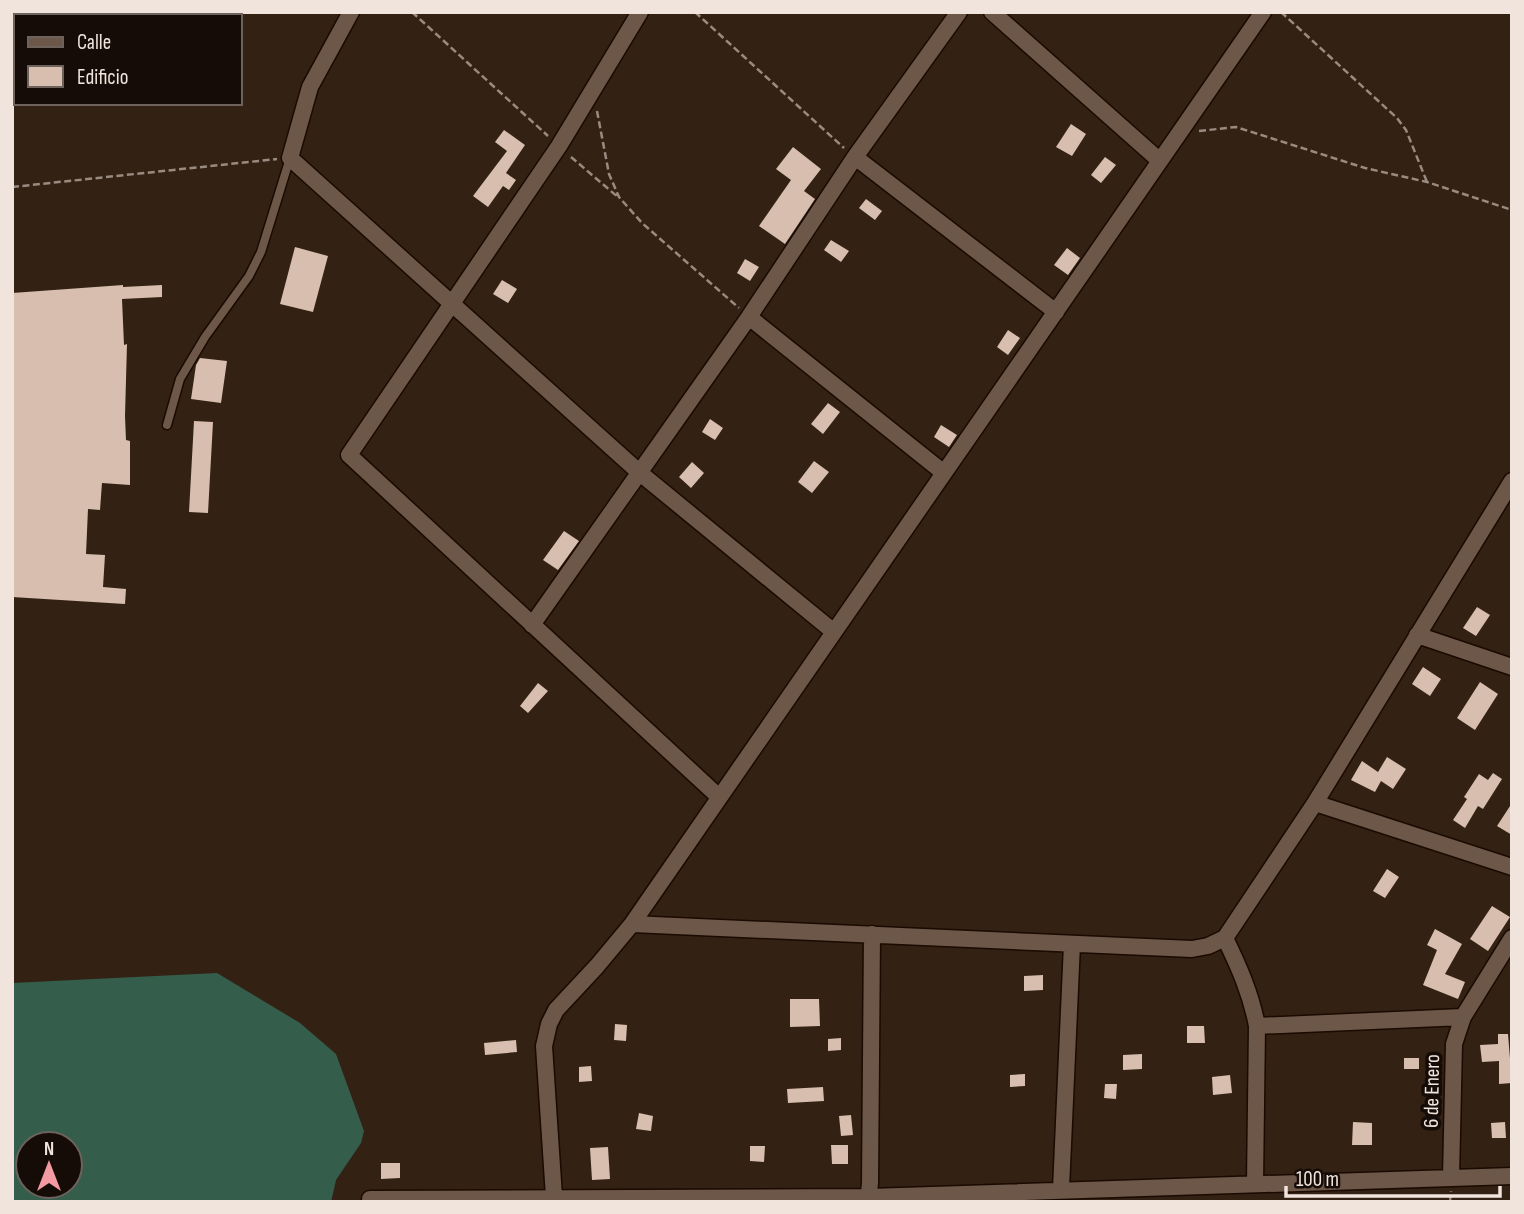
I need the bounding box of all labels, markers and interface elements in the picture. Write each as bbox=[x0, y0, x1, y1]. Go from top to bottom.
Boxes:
legend bbox=[14, 14, 242, 105]
text: Calle bbox=[77, 30, 111, 55]
text: Edificio bbox=[77, 65, 128, 90]
street label: 6 de Enero bbox=[1419, 1054, 1445, 1128]
north arrow bbox=[14, 1130, 84, 1200]
text: N bbox=[44, 1138, 54, 1161]
scale bar bbox=[1286, 1154, 1500, 1198]
text: 100 m bbox=[1296, 1167, 1339, 1192]

